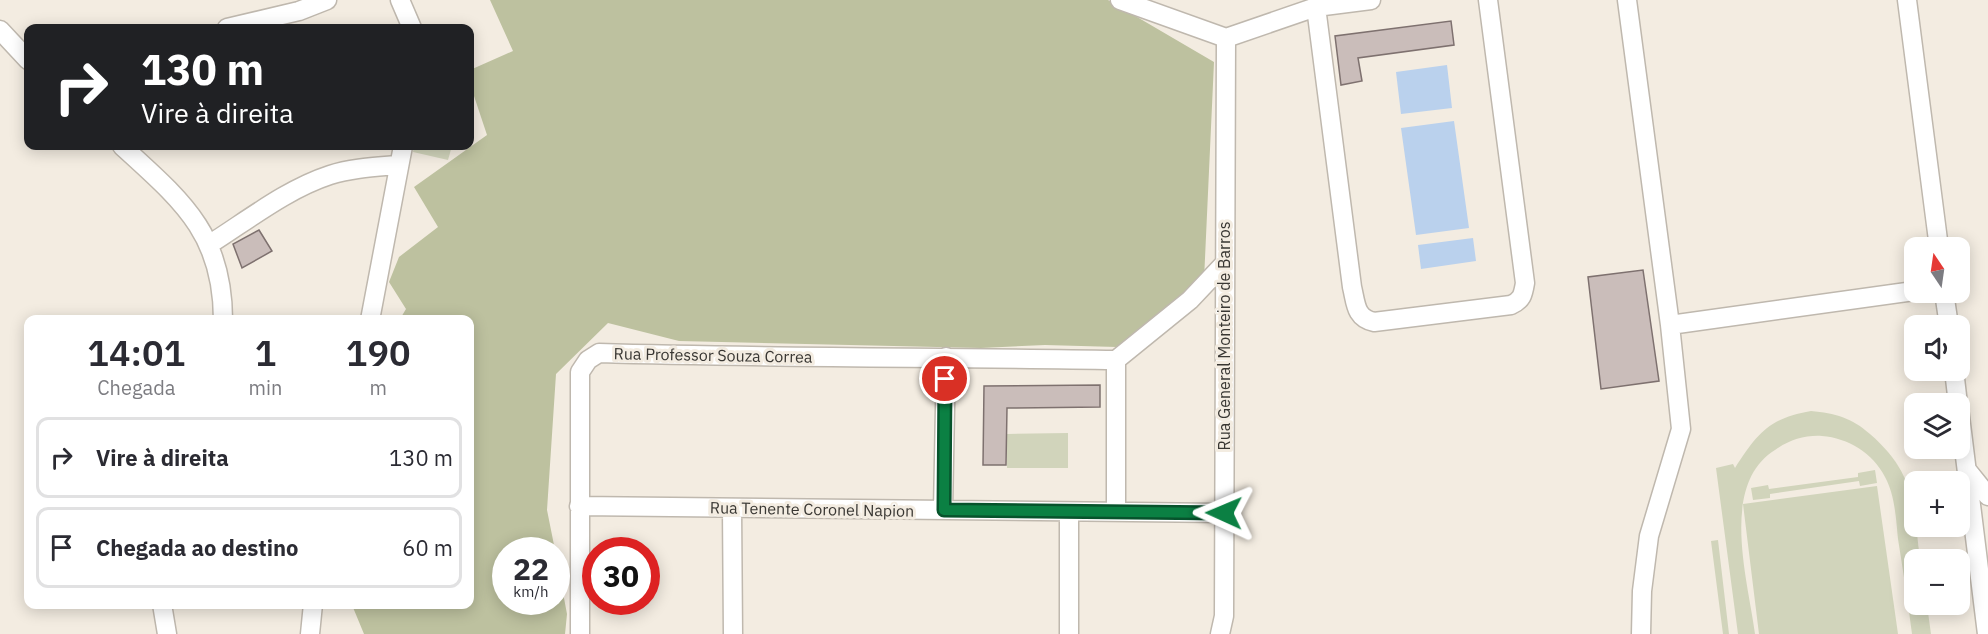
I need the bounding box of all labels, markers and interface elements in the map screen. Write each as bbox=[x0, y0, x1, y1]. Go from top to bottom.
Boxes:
text: 130 m bbox=[141, 42, 264, 97]
icon: right bbox=[42, 48, 120, 126]
text: Vire à direita bbox=[141, 95, 294, 130]
street label: Rua General Monteiro de Barros bbox=[1214, 221, 1234, 451]
north arrow bbox=[1904, 237, 1970, 303]
map controls bbox=[1904, 237, 1970, 615]
button: sound bbox=[1904, 315, 1970, 381]
text: 14:01 bbox=[87, 329, 185, 376]
text: 1 bbox=[255, 329, 276, 376]
text: 190 bbox=[346, 329, 411, 376]
street label: Rua Professor Souza Correa bbox=[613, 343, 813, 367]
pin bbox=[919, 353, 970, 404]
icon: arrive bbox=[928, 362, 961, 395]
text: Chegada bbox=[97, 374, 175, 401]
text: min bbox=[249, 374, 282, 401]
text: m bbox=[369, 374, 387, 401]
button: layers bbox=[1904, 393, 1970, 459]
icon: right bbox=[45, 441, 78, 474]
text: Vire à direita bbox=[96, 443, 229, 472]
text: 130 m bbox=[389, 443, 453, 472]
button: + bbox=[1904, 471, 1970, 537]
position arrow bbox=[1192, 481, 1256, 545]
street label: Rua Tenente Coronel Napion bbox=[710, 497, 914, 521]
icon: arrive bbox=[45, 531, 78, 564]
text: Chegada ao destino bbox=[96, 533, 299, 562]
text: 60 m bbox=[402, 533, 453, 562]
speed limit sign: 30 bbox=[582, 537, 660, 615]
text: 22 bbox=[513, 549, 549, 588]
button: − bbox=[1904, 549, 1970, 615]
text: km/h bbox=[513, 582, 549, 601]

